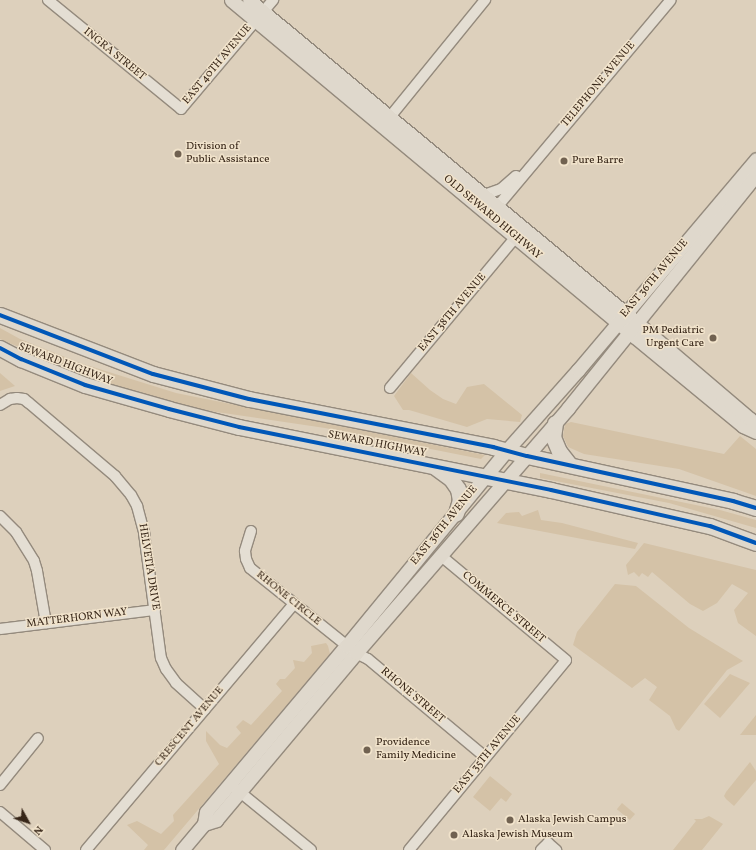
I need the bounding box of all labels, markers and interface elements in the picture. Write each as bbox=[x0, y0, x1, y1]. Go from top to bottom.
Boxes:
street label: EAST 40TH AVENUE bbox=[181, 22, 255, 108]
street label: INGRA STREET bbox=[80, 26, 148, 84]
street label: TELEPHONE AVENUE bbox=[559, 40, 639, 130]
place label: Division of Public Assistance bbox=[186, 141, 269, 167]
marker: Division of Public Assistance bbox=[173, 149, 183, 159]
place label: Pure Barre bbox=[572, 154, 623, 168]
marker: Pure Barre bbox=[559, 156, 569, 166]
street label: OLD SEWARD HIGHWAY bbox=[440, 173, 544, 263]
street label: EAST 36TH AVENUE bbox=[618, 237, 692, 321]
street label: EAST 38TH AVENUE bbox=[416, 271, 490, 355]
place label: PM Pediatric Urgent Care bbox=[642, 325, 704, 351]
marker: PM Pediatric Urgent Care bbox=[707, 332, 719, 344]
street label: SEWARD HIGHWAY bbox=[16, 341, 114, 389]
street label: SEWARD HIGHWAY bbox=[327, 429, 427, 461]
street label: EAST 36TH AVENUE bbox=[409, 483, 481, 569]
street label: HELVETIA DRIVE bbox=[135, 523, 161, 611]
street label: RHONE CIRCLE bbox=[253, 569, 323, 629]
street label: COMMERCE STREET bbox=[459, 569, 547, 647]
street label: MATTERHORN WAY bbox=[26, 606, 128, 632]
street label: RHONE STREET bbox=[377, 665, 447, 727]
street label: CRESCENT AVENUE bbox=[153, 684, 227, 770]
street label: EAST 35TH AVENUE bbox=[451, 713, 525, 797]
place label: Providence Family Medicine bbox=[376, 737, 456, 763]
marker: Providence Family Medicine bbox=[361, 744, 373, 756]
north arrow bbox=[8, 802, 48, 842]
place label: Alaska Jewish Campus bbox=[518, 813, 627, 827]
marker: Alaska Jewish Campus bbox=[505, 815, 515, 825]
text: N bbox=[29, 822, 46, 838]
place label: Alaska Jewish Museum bbox=[462, 828, 573, 842]
marker: Alaska Jewish Museum bbox=[449, 830, 459, 840]

